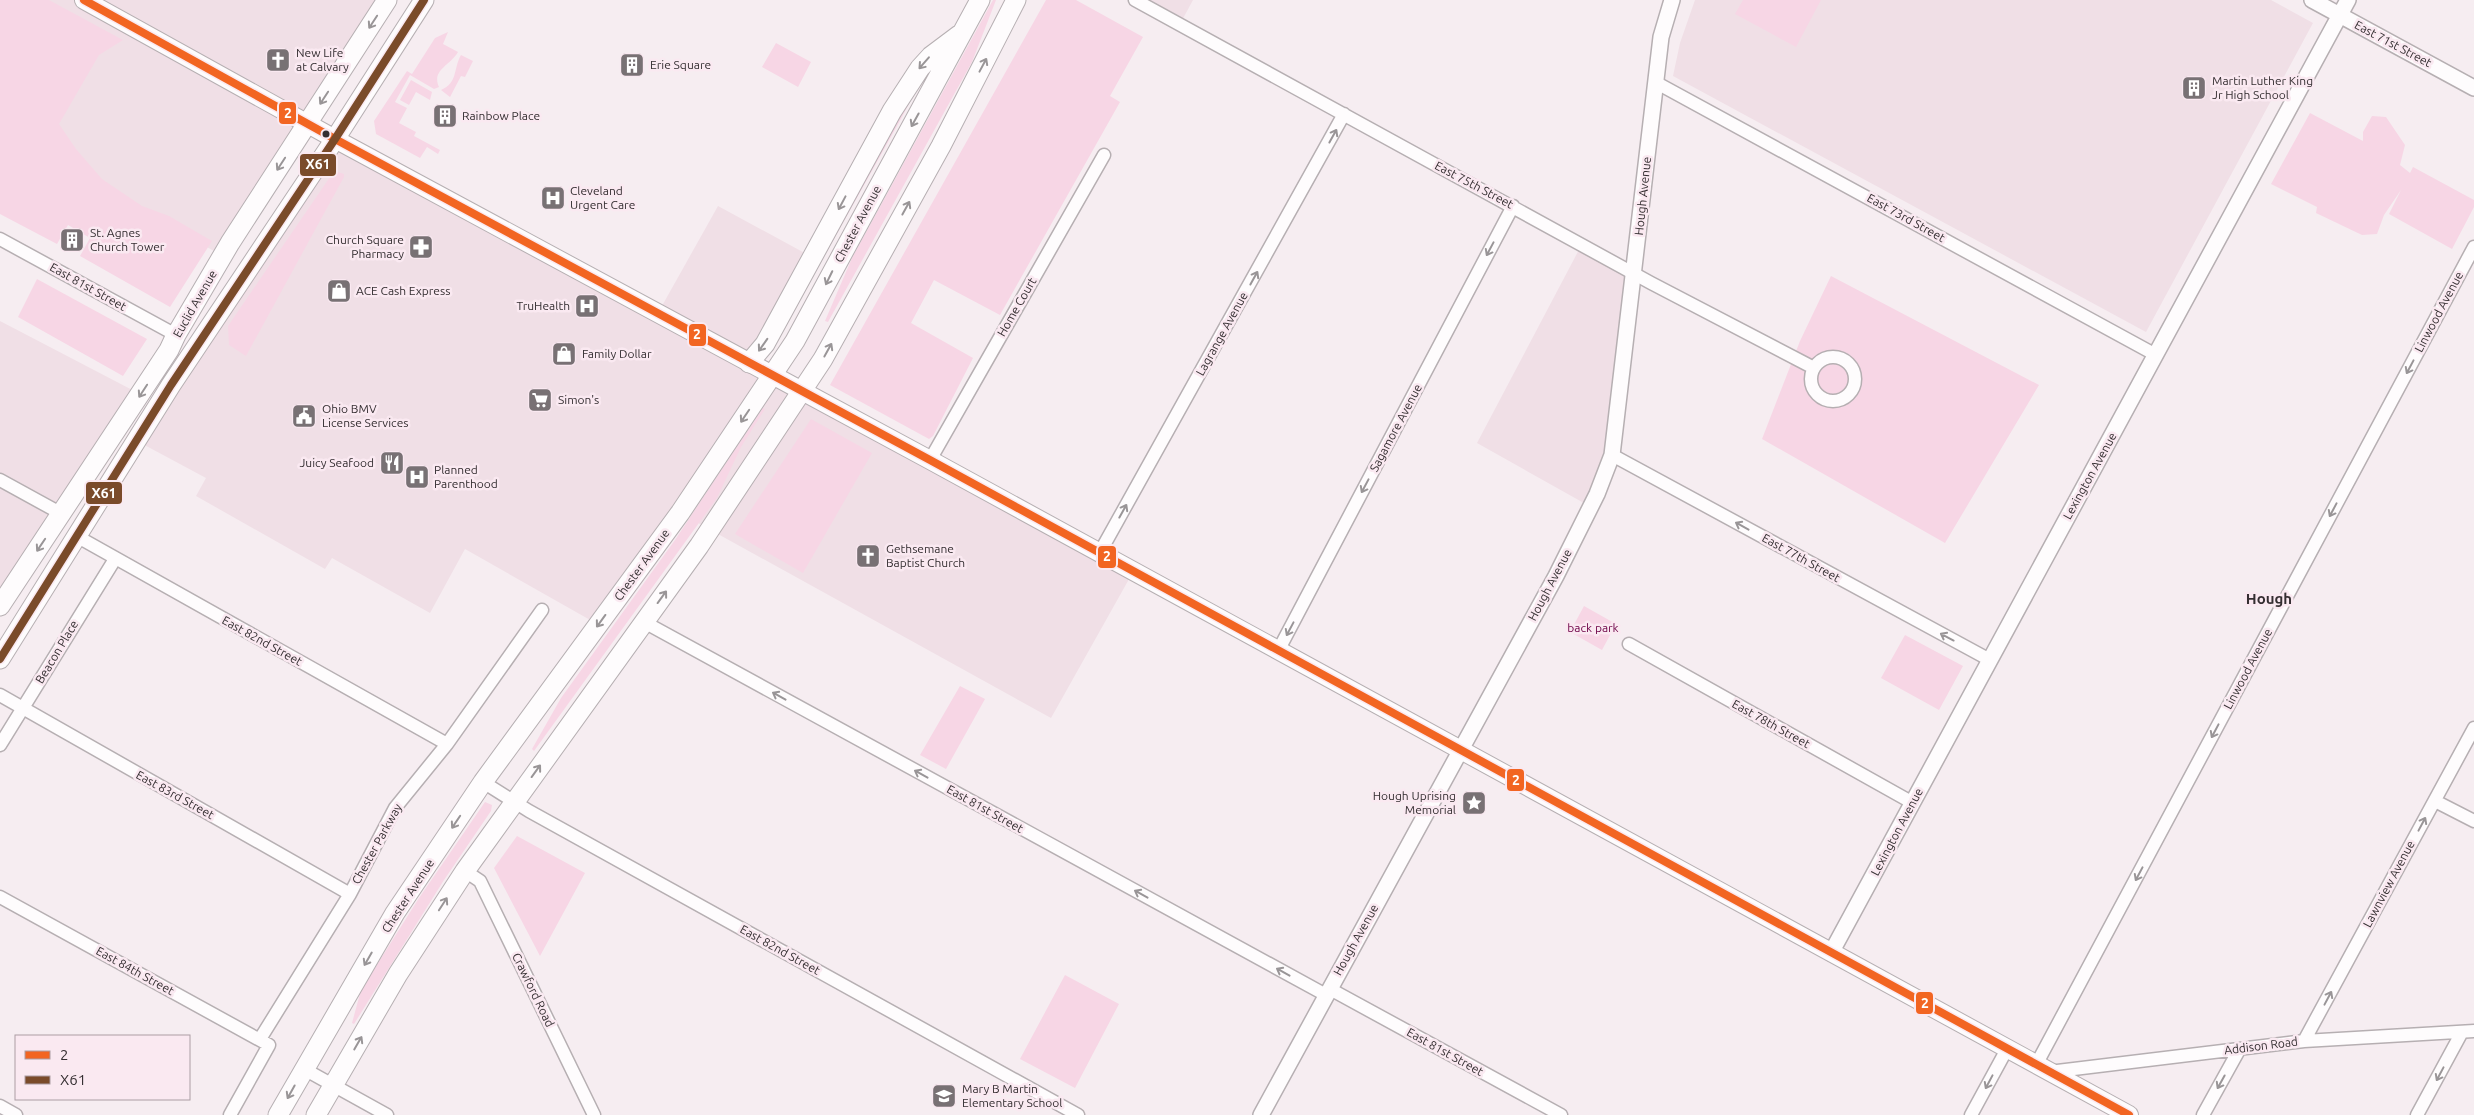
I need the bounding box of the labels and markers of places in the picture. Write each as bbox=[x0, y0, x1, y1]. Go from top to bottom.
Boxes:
place label: New Life at Calvary bbox=[296, 46, 349, 73]
church icon: New Life at Calvary bbox=[265, 47, 291, 73]
building icon: Erie Square bbox=[619, 52, 645, 78]
place label: Erie Square bbox=[650, 58, 711, 71]
place label: Martin Luther King Jr High School bbox=[2212, 74, 2313, 101]
building icon: Martin Luther King Jr High School bbox=[2181, 75, 2207, 101]
building icon: Rainbow Place bbox=[432, 103, 458, 129]
place label: Rainbow Place bbox=[462, 109, 540, 122]
unlabelled marker bbox=[321, 129, 331, 139]
place label: Cleveland Urgent Care bbox=[570, 184, 635, 211]
hospital icon: Cleveland Urgent Care bbox=[540, 185, 566, 211]
place label: St. Agnes Church Tower bbox=[90, 226, 165, 253]
building icon: St. Agnes Church Tower bbox=[59, 227, 85, 253]
place label: Church Square Pharmacy bbox=[326, 233, 404, 260]
pharmacy icon: Church Square Pharmacy bbox=[408, 234, 434, 260]
shop icon: ACE Cash Express bbox=[326, 278, 352, 304]
place label: ACE Cash Express bbox=[356, 284, 450, 297]
hospital icon: TruHealth bbox=[574, 293, 600, 319]
place label: TruHealth bbox=[516, 299, 570, 312]
shop icon: Family Dollar bbox=[551, 341, 577, 367]
place label: Family Dollar bbox=[582, 347, 652, 360]
supermarket icon: Simon's bbox=[527, 387, 553, 413]
place label: Simon's bbox=[558, 393, 599, 406]
place label: Ohio BMV License Services bbox=[322, 402, 409, 429]
public building icon: Ohio BMV License Services bbox=[291, 403, 317, 429]
restaurant icon: Juicy Seafood bbox=[379, 450, 405, 476]
place label: Juicy Seafood bbox=[299, 456, 374, 469]
place label: Planned Parenthood bbox=[434, 463, 498, 490]
hospital icon: Planned Parenthood bbox=[404, 464, 430, 490]
place label: Gethsemane Baptist Church bbox=[886, 542, 965, 569]
church icon: Gethsemane Baptist Church bbox=[855, 543, 881, 569]
place label: Hough Uprising Memorial bbox=[1373, 789, 1456, 816]
place icon: Hough Uprising Memorial bbox=[1461, 790, 1487, 816]
place label: Mary B Martin Elementary School bbox=[962, 1082, 1062, 1109]
school or university icon: Mary B Martin Elementary School bbox=[931, 1083, 957, 1109]

